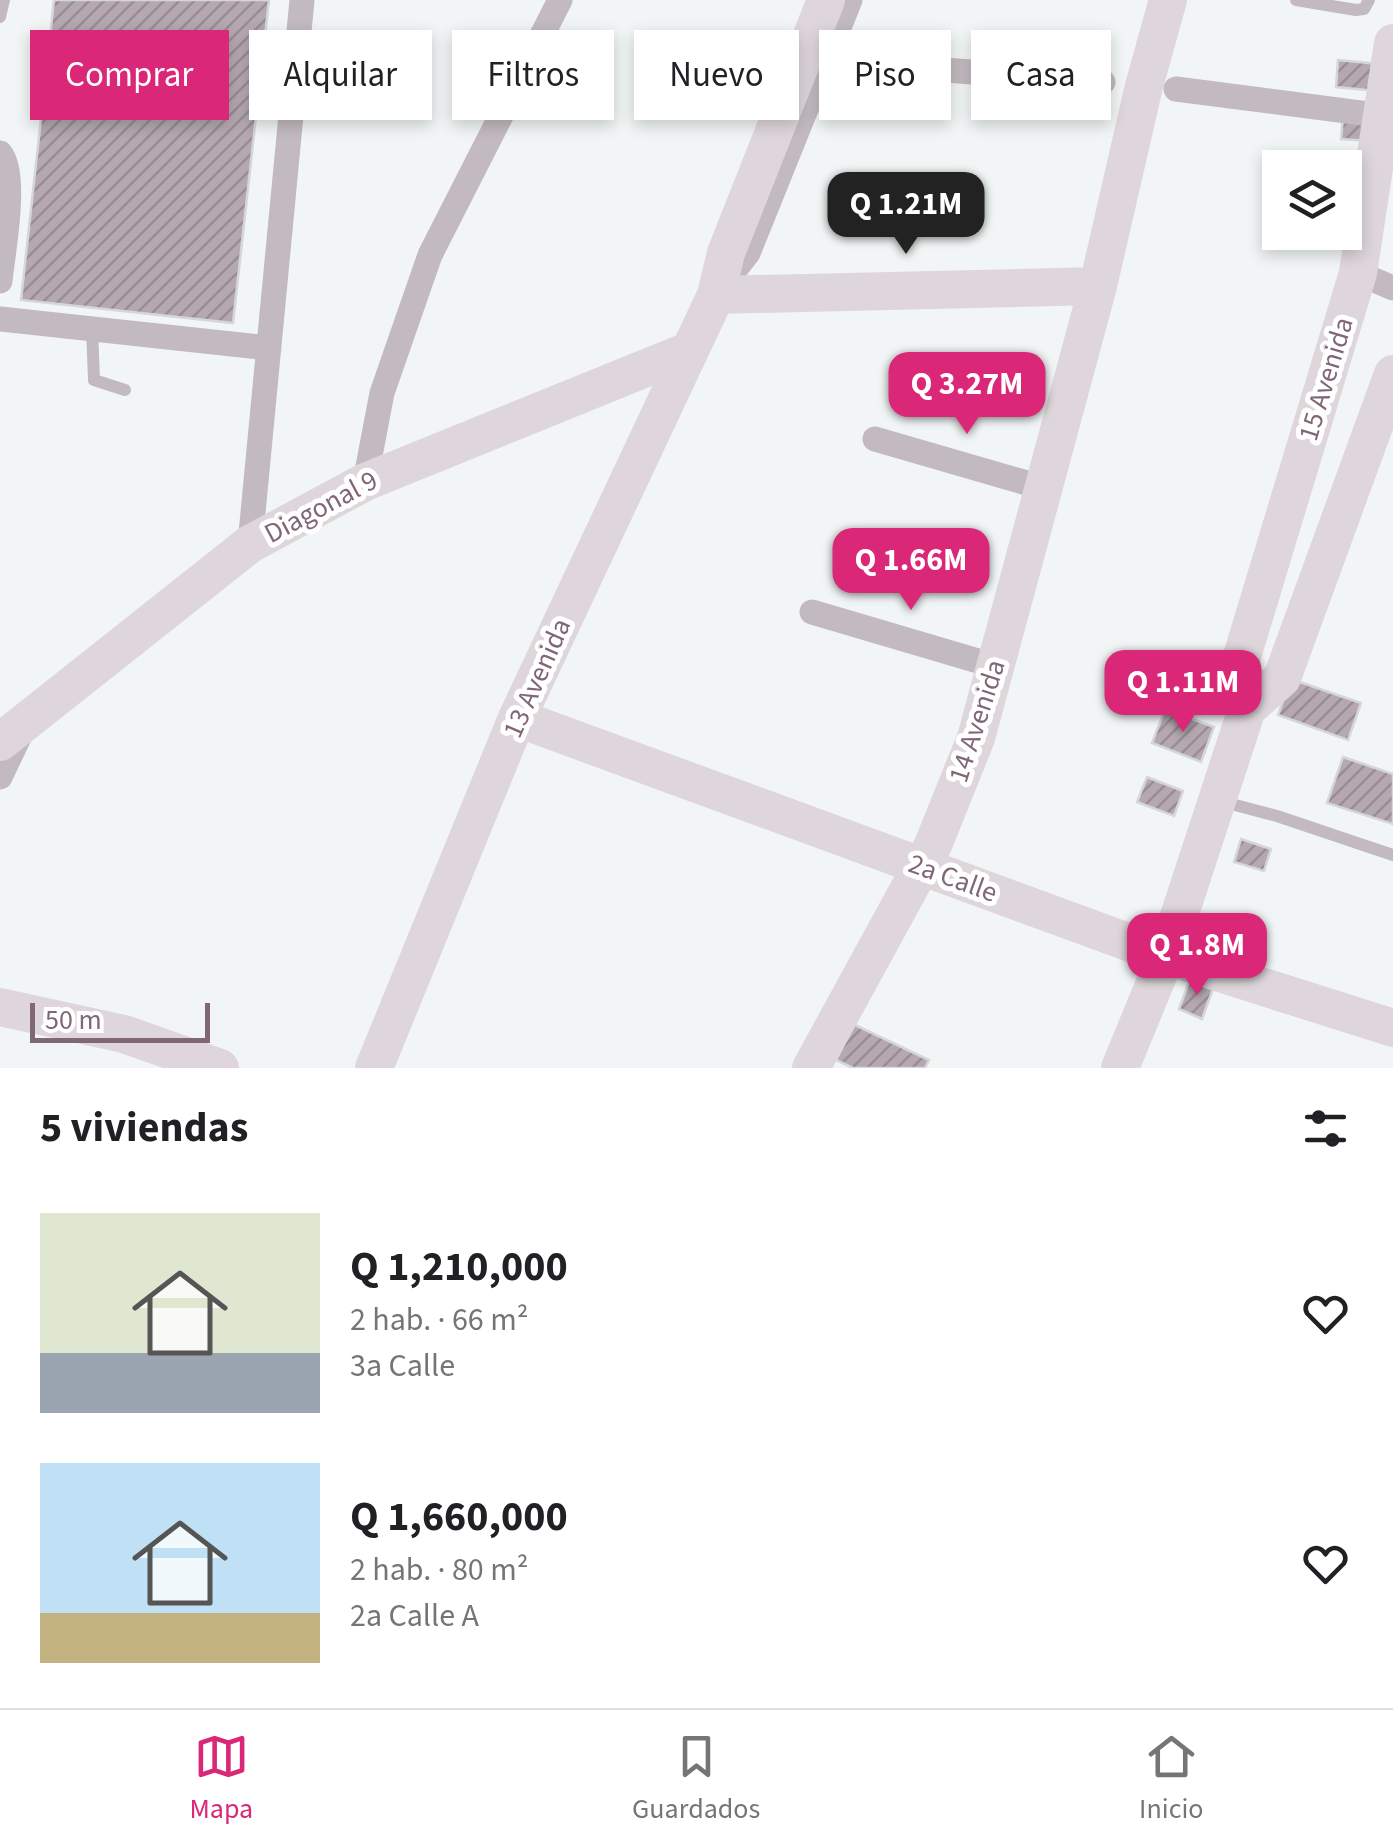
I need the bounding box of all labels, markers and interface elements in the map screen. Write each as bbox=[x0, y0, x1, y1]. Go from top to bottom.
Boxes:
chip: Comprar bbox=[30, 30, 229, 120]
chip: Alquilar bbox=[249, 30, 432, 120]
chip: Filtros bbox=[452, 30, 614, 120]
chip: Nuevo bbox=[634, 30, 799, 120]
chip: Piso bbox=[819, 30, 951, 120]
chip: Casa bbox=[971, 30, 1111, 120]
map controls bbox=[1262, 150, 1362, 250]
button: layers bbox=[1262, 150, 1362, 250]
pin: Q 1.21M bbox=[814, 172, 998, 257]
text: Q 1.21M bbox=[850, 181, 962, 227]
street label: 15 Avenida bbox=[1288, 312, 1364, 446]
pin: Q 3.27M bbox=[875, 352, 1059, 437]
text: Q 3.27M bbox=[911, 361, 1023, 407]
street label: Diagonal 9 bbox=[257, 460, 385, 554]
pin: Q 1.66M bbox=[819, 528, 1003, 613]
text: Q 1.66M bbox=[855, 537, 967, 583]
street label: 13 Avenida bbox=[493, 612, 581, 744]
pin: Q 1.11M bbox=[1091, 650, 1275, 735]
street label: 14 Avenida bbox=[938, 654, 1016, 788]
text: Q 1.11M bbox=[1127, 659, 1239, 705]
street label: 2a Calle bbox=[903, 843, 1003, 913]
pin: Q 1.8M bbox=[1116, 913, 1278, 998]
text: Q 1.8M bbox=[1149, 922, 1245, 968]
scale bar bbox=[30, 998, 210, 1042]
text: 50 m bbox=[45, 1000, 102, 1040]
text: 5 viviendas bbox=[40, 1098, 248, 1158]
icon: filters bbox=[1298, 1101, 1353, 1156]
text: Q 1,210,000 bbox=[350, 1237, 568, 1297]
icon: home bbox=[120, 1253, 240, 1373]
icon: heart bbox=[1298, 1286, 1353, 1341]
text: 2 hab. · 66 m² bbox=[350, 1297, 528, 1343]
text: 3a Calle bbox=[350, 1343, 455, 1389]
text: Q 1,660,000 bbox=[350, 1487, 568, 1547]
icon: home bbox=[120, 1503, 240, 1623]
icon: heart bbox=[1298, 1536, 1353, 1591]
text: 2 hab. · 80 m² bbox=[350, 1547, 528, 1593]
text: 2a Calle A bbox=[350, 1593, 479, 1639]
tab: Mapa bbox=[189, 1729, 253, 1829]
tab: Guardados bbox=[632, 1729, 760, 1829]
tab: Inicio bbox=[1139, 1729, 1204, 1829]

